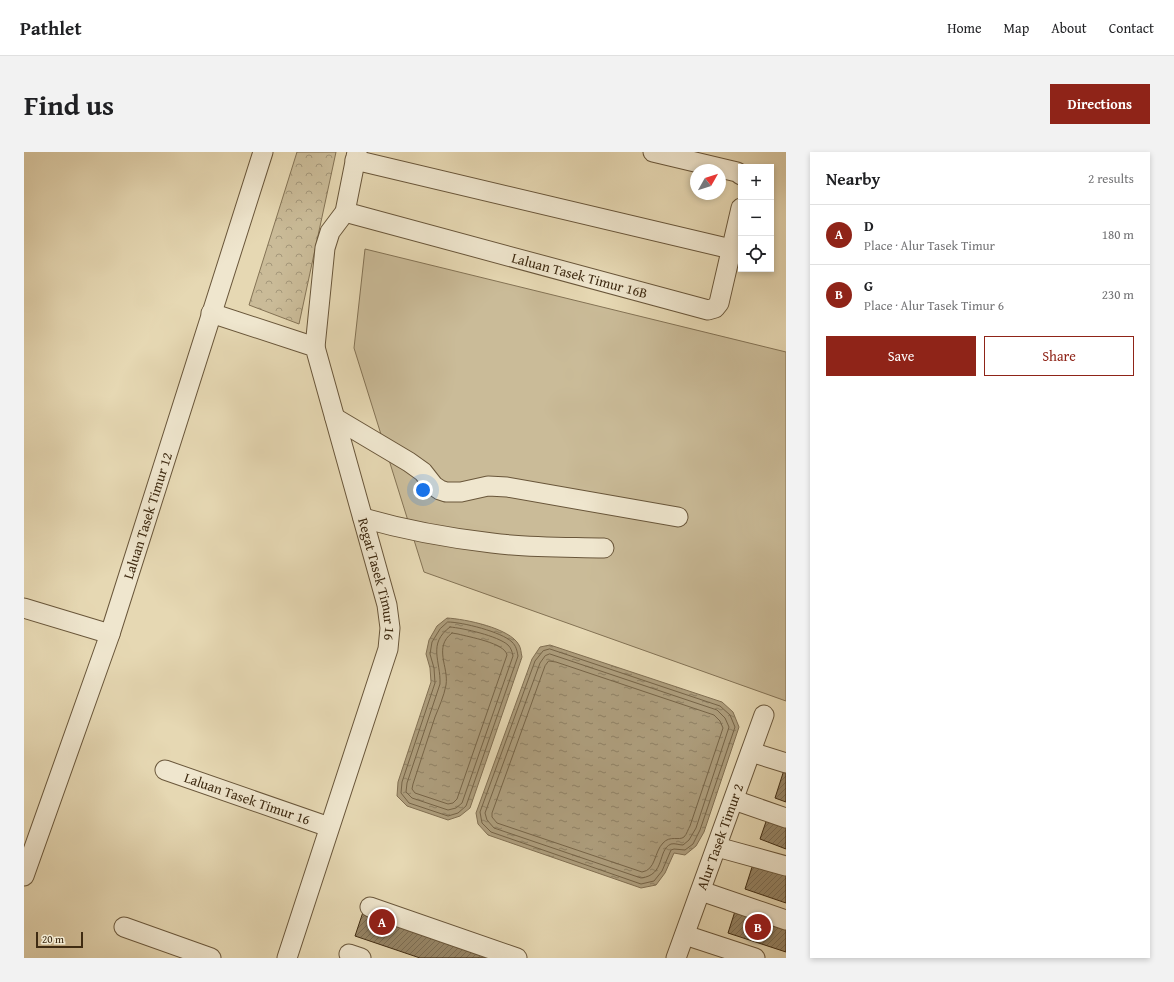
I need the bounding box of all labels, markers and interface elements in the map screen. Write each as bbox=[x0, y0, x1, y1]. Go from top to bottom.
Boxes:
text: Pathlet bbox=[20, 14, 82, 42]
text: Home bbox=[947, 18, 982, 38]
text: Map bbox=[1004, 18, 1029, 38]
text: About bbox=[1051, 18, 1087, 38]
text: Contact bbox=[1109, 18, 1154, 38]
text: Find us bbox=[24, 84, 114, 125]
button: Directions bbox=[1050, 84, 1150, 124]
north arrow bbox=[690, 164, 726, 200]
map controls bbox=[738, 164, 774, 272]
button: + bbox=[738, 164, 774, 200]
text: Nearby bbox=[826, 166, 880, 191]
text: 2 results bbox=[1088, 169, 1134, 188]
button: − bbox=[738, 200, 774, 236]
text: D bbox=[864, 215, 874, 236]
text: A bbox=[835, 225, 843, 244]
text: 180 m bbox=[1102, 225, 1134, 244]
button: locate bbox=[738, 236, 774, 272]
text: Place · Alur Tasek Timur bbox=[864, 236, 995, 255]
street label: Laluan Tasek Timur 16B bbox=[509, 247, 650, 303]
text: G bbox=[864, 275, 873, 296]
text: B bbox=[835, 285, 843, 304]
text: 230 m bbox=[1102, 285, 1134, 304]
text: Place · Alur Tasek Timur 6 bbox=[864, 296, 1004, 315]
button: Save bbox=[826, 336, 976, 376]
button: Share bbox=[984, 336, 1134, 376]
street label: Laluan Tasek Timur 12 bbox=[118, 450, 177, 582]
your location bbox=[413, 480, 433, 500]
street label: Regat Tasek Timur 16 bbox=[353, 515, 400, 642]
street label: Laluan Tasek Timur 16 bbox=[182, 767, 313, 830]
street label: Alur Tasek Timur 2 bbox=[692, 781, 748, 893]
pin: A bbox=[369, 907, 395, 937]
pin: B bbox=[745, 912, 771, 942]
scale bar bbox=[36, 930, 83, 949]
text: 20 m bbox=[42, 931, 64, 947]

